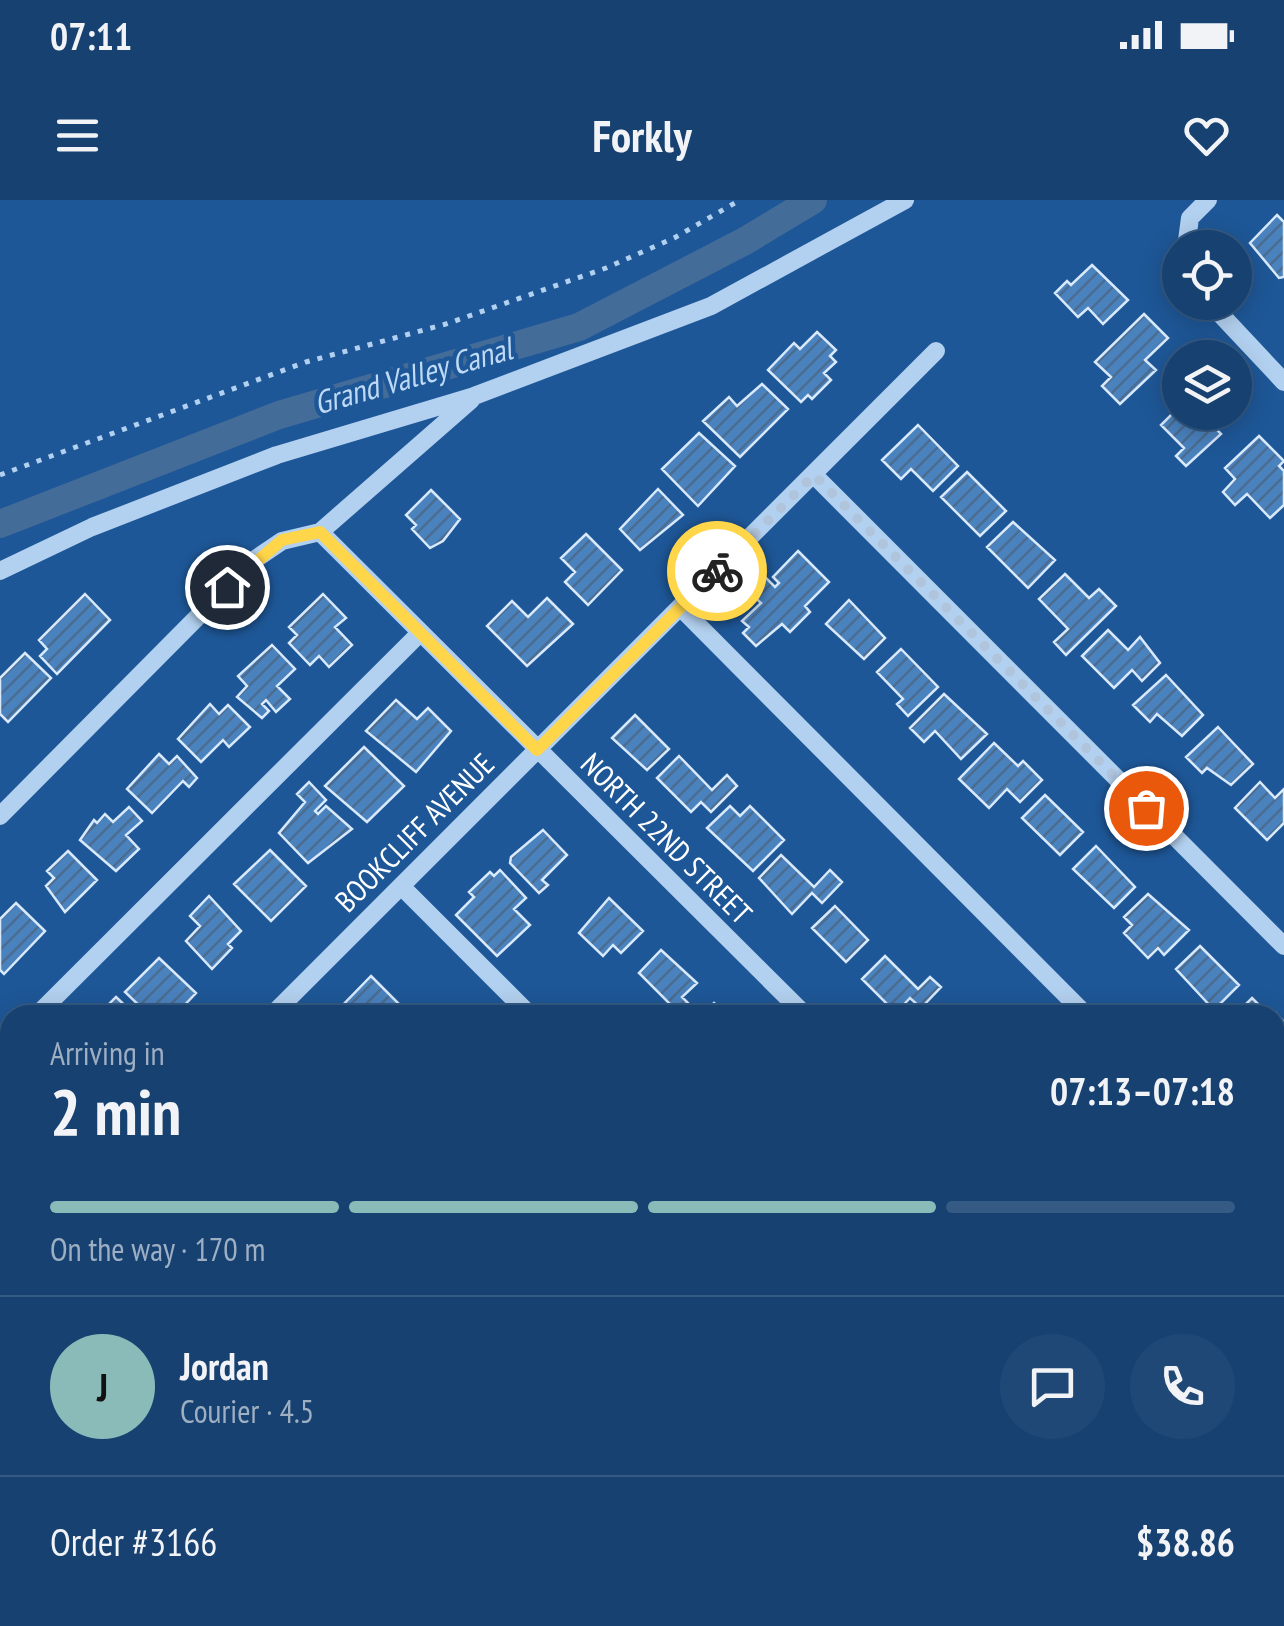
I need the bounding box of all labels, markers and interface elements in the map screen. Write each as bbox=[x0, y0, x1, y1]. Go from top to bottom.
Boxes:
text: 07:11 bbox=[50, 11, 132, 60]
text: Forkly bbox=[592, 106, 692, 164]
icon: menu bbox=[50, 108, 105, 163]
icon: heart bbox=[1179, 108, 1234, 163]
map controls bbox=[1162, 230, 1252, 430]
button: locate bbox=[1162, 230, 1252, 320]
water label: Grand Valley Canal bbox=[309, 326, 519, 423]
button: layers bbox=[1162, 340, 1252, 430]
courier bbox=[667, 521, 767, 621]
icon: bike bbox=[690, 544, 745, 599]
pin bbox=[185, 545, 270, 630]
icon: home bbox=[200, 560, 255, 615]
street label: BOOKCLIFF AVENUE bbox=[326, 744, 502, 920]
street label: NORTH 22ND STREET bbox=[573, 744, 761, 932]
pin bbox=[1104, 766, 1189, 851]
icon: bag bbox=[1119, 781, 1174, 836]
text: Arriving in bbox=[50, 1032, 165, 1074]
text: 07:13–07:18 bbox=[1050, 1066, 1235, 1115]
text: 2 min bbox=[50, 1069, 181, 1153]
text: On the way · 170 m bbox=[50, 1228, 265, 1270]
button: chat bbox=[1000, 1334, 1105, 1439]
button: phone bbox=[1130, 1334, 1235, 1439]
text: Jordan bbox=[180, 1341, 269, 1390]
text: J bbox=[97, 1362, 108, 1411]
text: Courier · 4.5 bbox=[180, 1390, 314, 1432]
text: Order #3166 bbox=[50, 1517, 217, 1566]
text: $38.86 bbox=[1136, 1517, 1235, 1566]

